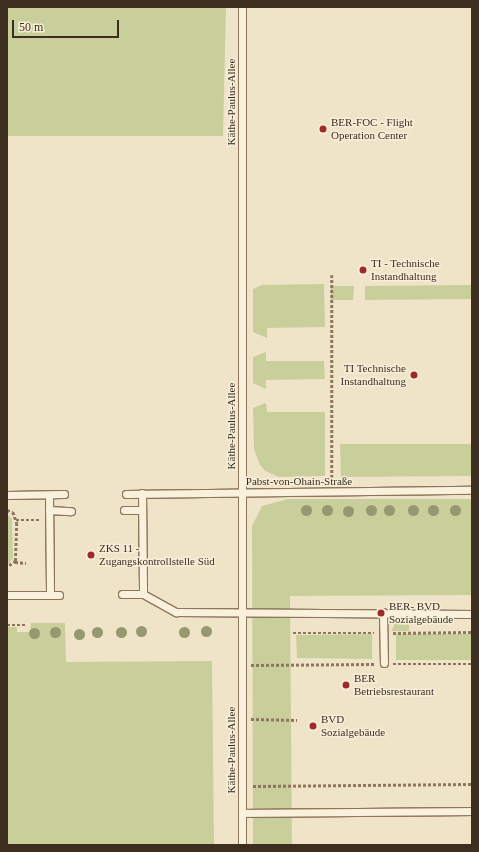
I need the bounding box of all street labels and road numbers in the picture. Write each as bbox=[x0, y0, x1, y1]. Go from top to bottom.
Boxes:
street label: Käthe-Paulus-Allee bbox=[224, 59, 238, 145]
street label: Käthe-Paulus-Allee bbox=[224, 383, 238, 469]
street label: Pabst-von-Ohain-Straße bbox=[246, 474, 352, 488]
street label: Käthe-Paulus-Allee bbox=[224, 707, 238, 793]

